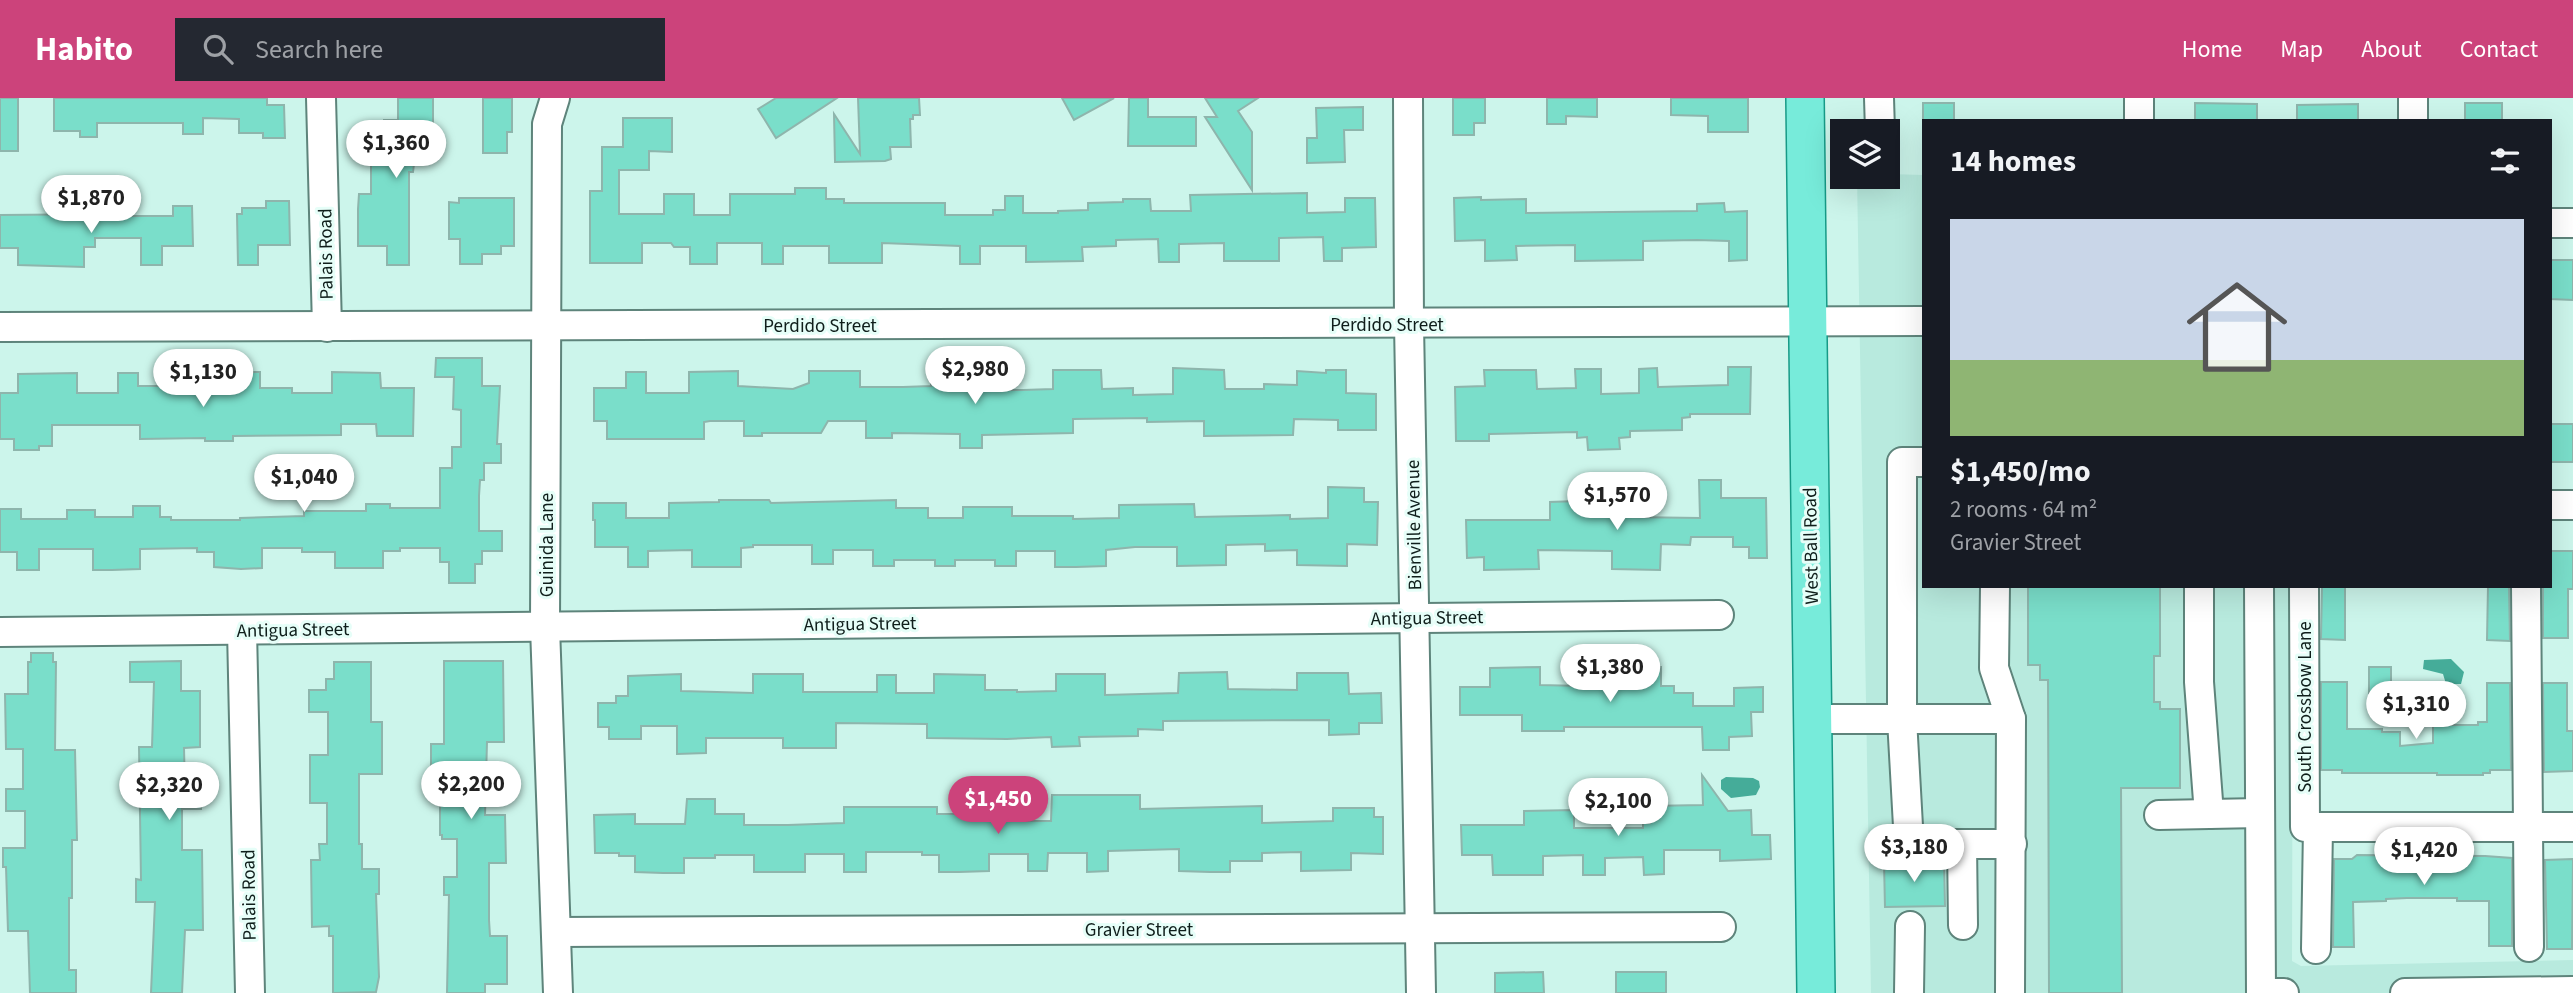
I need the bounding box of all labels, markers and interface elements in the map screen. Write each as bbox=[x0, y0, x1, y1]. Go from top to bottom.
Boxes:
search box bbox=[175, 18, 665, 81]
text: Habito bbox=[35, 26, 133, 73]
icon: search bbox=[199, 30, 237, 68]
text: Search here bbox=[255, 31, 383, 68]
text: Home bbox=[2182, 32, 2242, 67]
text: Map bbox=[2280, 32, 2323, 67]
text: About bbox=[2361, 32, 2422, 67]
text: Contact bbox=[2460, 32, 2538, 67]
map controls bbox=[1830, 119, 1900, 189]
button: layers bbox=[1830, 119, 1900, 189]
pin: $1,360 bbox=[339, 120, 453, 180]
text: $1,360 bbox=[362, 126, 430, 159]
text: 14 homes bbox=[1950, 140, 2076, 183]
icon: filters bbox=[2486, 142, 2524, 180]
pin: $1,870 bbox=[34, 176, 148, 235]
text: $1,870 bbox=[57, 181, 125, 214]
street label: Palais Road bbox=[312, 208, 341, 300]
icon: home bbox=[2174, 264, 2300, 390]
street label: Perdido Street bbox=[1330, 312, 1444, 339]
street label: Perdido Street bbox=[763, 313, 877, 340]
pin: $2,980 bbox=[918, 346, 1032, 406]
pin: $1,130 bbox=[146, 350, 260, 409]
text: $2,980 bbox=[941, 352, 1009, 385]
text: $1,130 bbox=[169, 355, 237, 388]
text: $1,450/mo bbox=[1950, 450, 2091, 493]
pin: $1,040 bbox=[247, 454, 361, 514]
street label: Bienville Avenue bbox=[1400, 459, 1429, 591]
text: $1,040 bbox=[270, 460, 338, 493]
pin: $1,570 bbox=[1560, 472, 1674, 532]
text: $1,570 bbox=[1583, 478, 1651, 511]
street label: West Ball Road bbox=[1797, 487, 1826, 605]
street label: Guinida Lane bbox=[534, 493, 561, 597]
text: 2 rooms · 64 m² bbox=[1950, 493, 2097, 526]
text: Gravier Street bbox=[1950, 526, 2081, 559]
street label: Antigua Street bbox=[1370, 604, 1484, 633]
street label: Antigua Street bbox=[803, 610, 917, 639]
street label: Antigua Street bbox=[236, 616, 350, 645]
street label: South Crossbow Lane bbox=[2292, 621, 2319, 793]
pin: $1,380 bbox=[1553, 644, 1667, 704]
text: $1,380 bbox=[1576, 650, 1644, 683]
pin: $1,310 bbox=[2359, 682, 2473, 741]
text: $1,310 bbox=[2382, 687, 2450, 720]
pin: $2,320 bbox=[112, 762, 226, 822]
pin: $2,200 bbox=[414, 762, 528, 821]
text: $2,200 bbox=[437, 767, 505, 800]
text: $2,320 bbox=[135, 768, 203, 801]
pin: $1,450 bbox=[941, 776, 1055, 836]
pin: $2,100 bbox=[1561, 778, 1675, 838]
text: $1,450 bbox=[964, 782, 1032, 815]
text: $2,100 bbox=[1584, 784, 1652, 817]
pin: $3,180 bbox=[1857, 824, 1971, 884]
pin: $1,420 bbox=[2367, 828, 2481, 887]
text: $3,180 bbox=[1880, 830, 1948, 863]
text: $1,420 bbox=[2390, 833, 2458, 866]
street label: Palais Road bbox=[235, 849, 264, 941]
street label: Gravier Street bbox=[1085, 917, 1194, 944]

